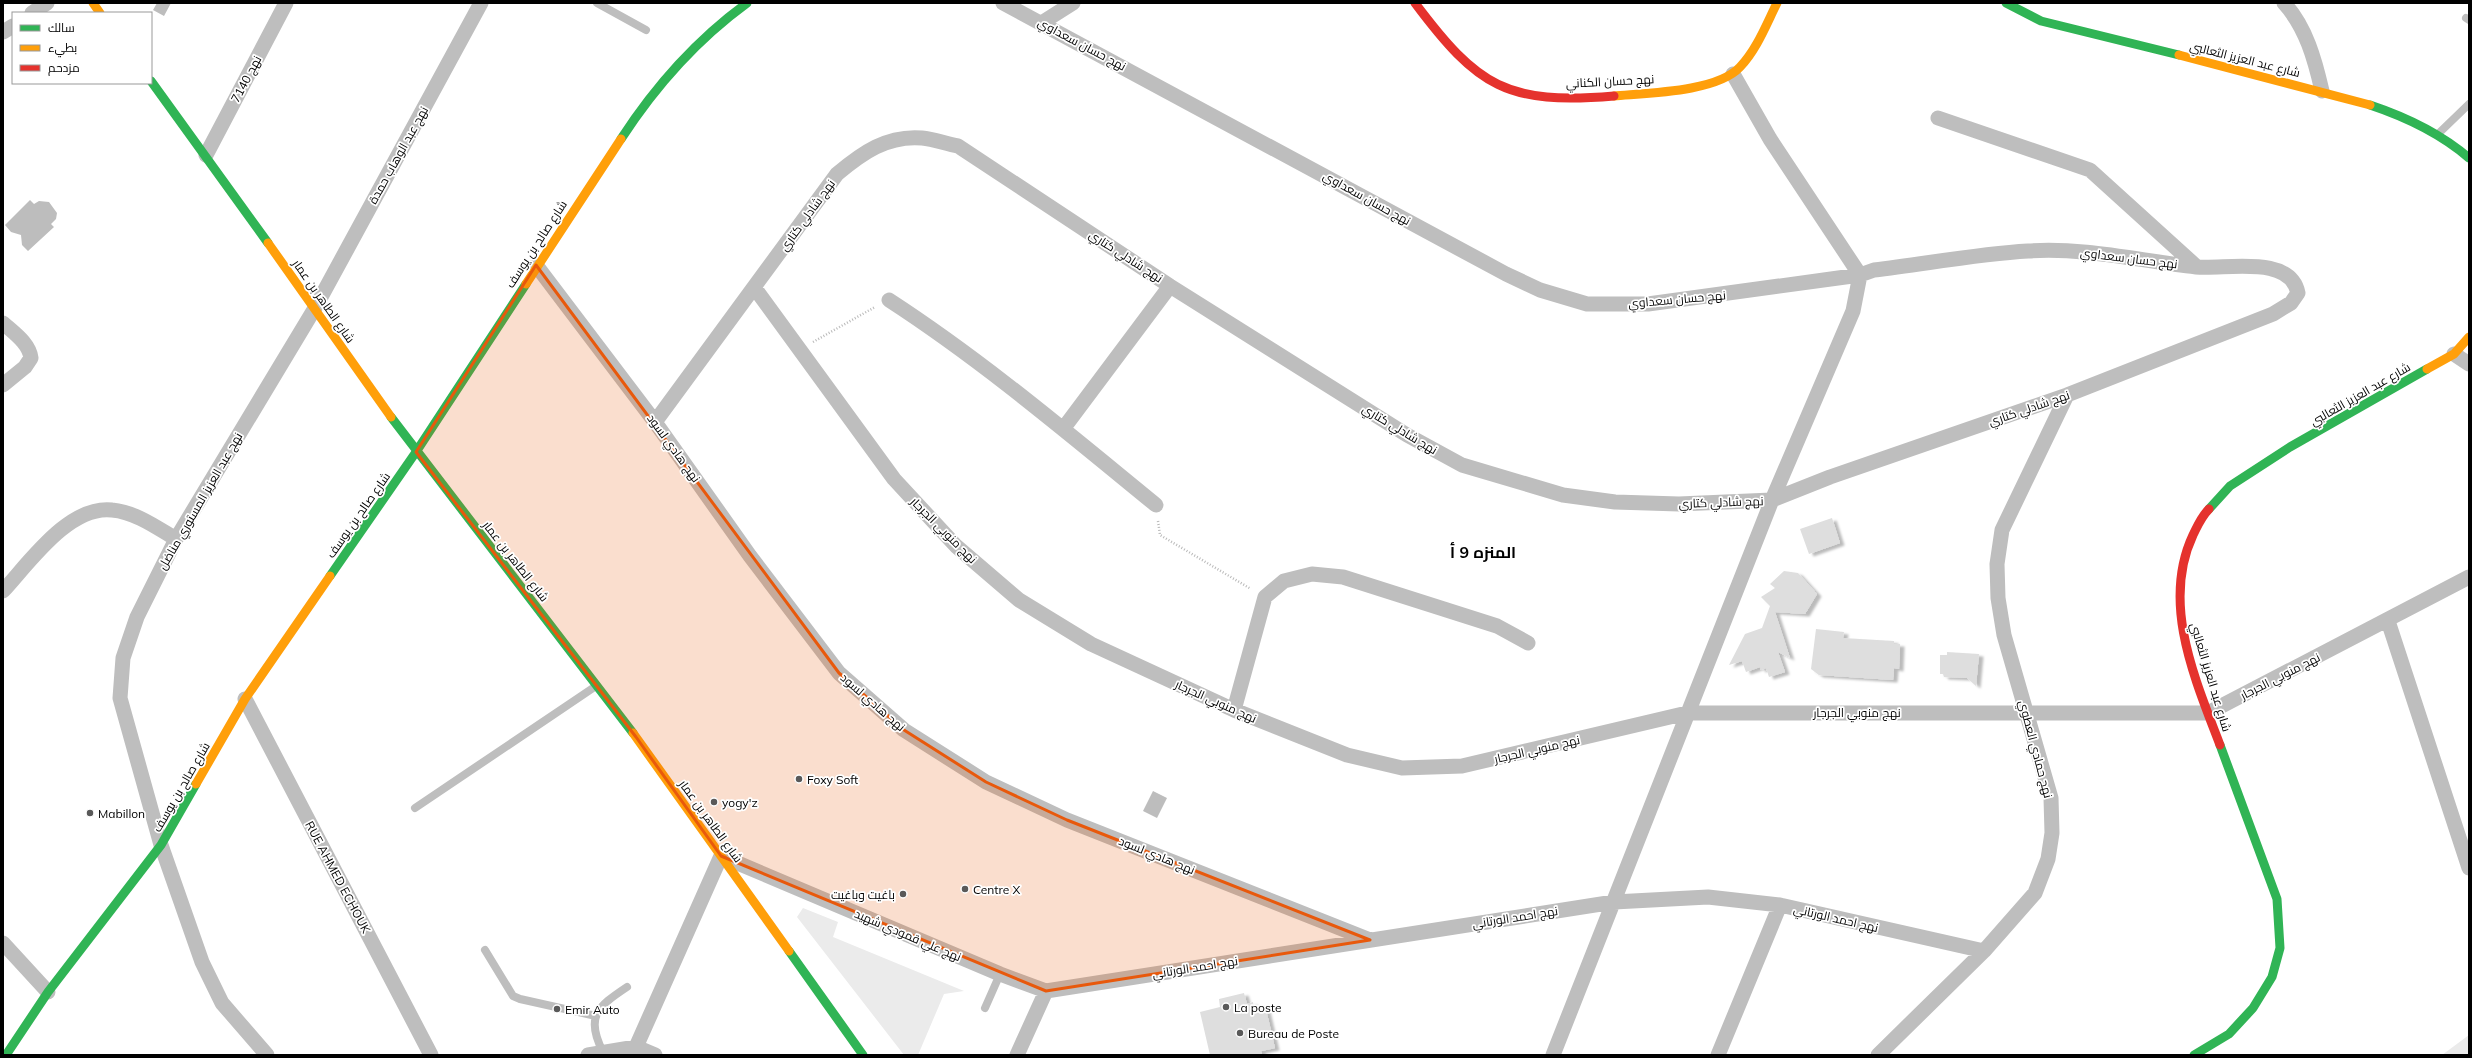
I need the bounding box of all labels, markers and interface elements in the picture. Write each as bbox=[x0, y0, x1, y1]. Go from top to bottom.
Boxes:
legend bbox=[12, 12, 152, 84]
street label: نهج حسان سعداوي bbox=[1034, 14, 1129, 76]
text: سالك bbox=[48, 20, 75, 35]
street label: شارع عبد العزيز الثعالبي bbox=[2188, 38, 2302, 83]
text: بطيء bbox=[48, 40, 77, 58]
street label: نهج 7140 bbox=[227, 53, 265, 105]
text: مزدحم bbox=[48, 60, 80, 76]
street label: نهج حسان الكناني bbox=[1565, 71, 1655, 94]
street label: نهج عبد الوهاب حمدة bbox=[365, 104, 432, 207]
street label: نهج حسان سعداوي bbox=[1319, 168, 1413, 231]
street label: نهج شادلي كتاري bbox=[776, 176, 840, 256]
street label: شارع صالح بن يوسف bbox=[502, 197, 571, 291]
street label: نهج شادلي كتاري bbox=[1085, 227, 1166, 288]
street label: نهج حسان سعداوي bbox=[2079, 245, 2179, 274]
street label: شارع الطاهر بن عمار bbox=[288, 256, 358, 346]
street label: نهج حسان سعداوي bbox=[1628, 287, 1727, 314]
street label: شارع عبد العزيز الثعالبي bbox=[2307, 359, 2414, 431]
street label: نهج شادلي كتاري bbox=[1986, 387, 2073, 432]
street label: نهج شادلي كتاري bbox=[1358, 401, 1440, 460]
street label: نهج هادي لسود bbox=[642, 411, 704, 487]
street label: نهج عبد العزيز المستوري مناضل bbox=[154, 430, 248, 574]
street label: شارع صالح بن يوسف bbox=[323, 469, 394, 561]
street label: نهج منوبي الجرجار bbox=[905, 493, 980, 568]
street label: نهج شادلي كتاري bbox=[1678, 493, 1764, 514]
street label: شارع الطاهر بن عمار bbox=[478, 517, 552, 605]
district label: المنزه 9 أ bbox=[1450, 542, 1516, 562]
street label: شارع عبد العزيز الثعالبي bbox=[2184, 621, 2235, 734]
street label: نهج منوبي الجرجار bbox=[2237, 649, 2324, 706]
street label: نهج هادي لسود bbox=[836, 670, 908, 736]
street label: نهج منوبي الجرجار bbox=[1171, 676, 1259, 728]
street label: نهج حمادي العطوي bbox=[2013, 698, 2056, 800]
street label: نهج منوبي الجرجار bbox=[1812, 705, 1901, 723]
street label: نهج منوبي الجرجار bbox=[1492, 732, 1582, 769]
street label: شارع صالح بن يوسف bbox=[149, 739, 214, 835]
place label: Foxy Soft bbox=[807, 772, 858, 787]
marker: Foxy Soft bbox=[794, 774, 804, 784]
street label: شارع الطاهر بن عمار bbox=[675, 776, 746, 866]
place label: yogy'z bbox=[722, 795, 758, 810]
marker: yogy'z bbox=[709, 797, 719, 807]
place label: Mabillon bbox=[98, 806, 145, 821]
marker: Mabillon bbox=[85, 808, 95, 818]
street label: RUE AHMED ECHOUK bbox=[302, 818, 374, 936]
street label: نهج هادي لسود bbox=[1116, 833, 1197, 880]
place label: Centre X bbox=[973, 882, 1020, 897]
marker: Centre X bbox=[960, 884, 970, 894]
place label: باغيت وباغيت bbox=[831, 887, 895, 902]
marker: باغيت وباغيت bbox=[898, 889, 908, 899]
street label: نهج احمد الورتاني bbox=[1791, 901, 1880, 938]
street label: نهج احمد الورتاني bbox=[1471, 903, 1559, 934]
street label: نهج علي قمودي شهيد bbox=[851, 906, 964, 967]
street label: نهج احمد الورتاني bbox=[1151, 953, 1239, 984]
place label: La poste bbox=[1234, 1000, 1281, 1015]
place label: Emir Auto bbox=[565, 1002, 620, 1017]
marker: La poste bbox=[1221, 1002, 1231, 1012]
marker: Emir Auto bbox=[552, 1004, 562, 1014]
place label: Bureau de Poste bbox=[1248, 1026, 1339, 1041]
marker: Bureau de Poste bbox=[1235, 1028, 1245, 1038]

